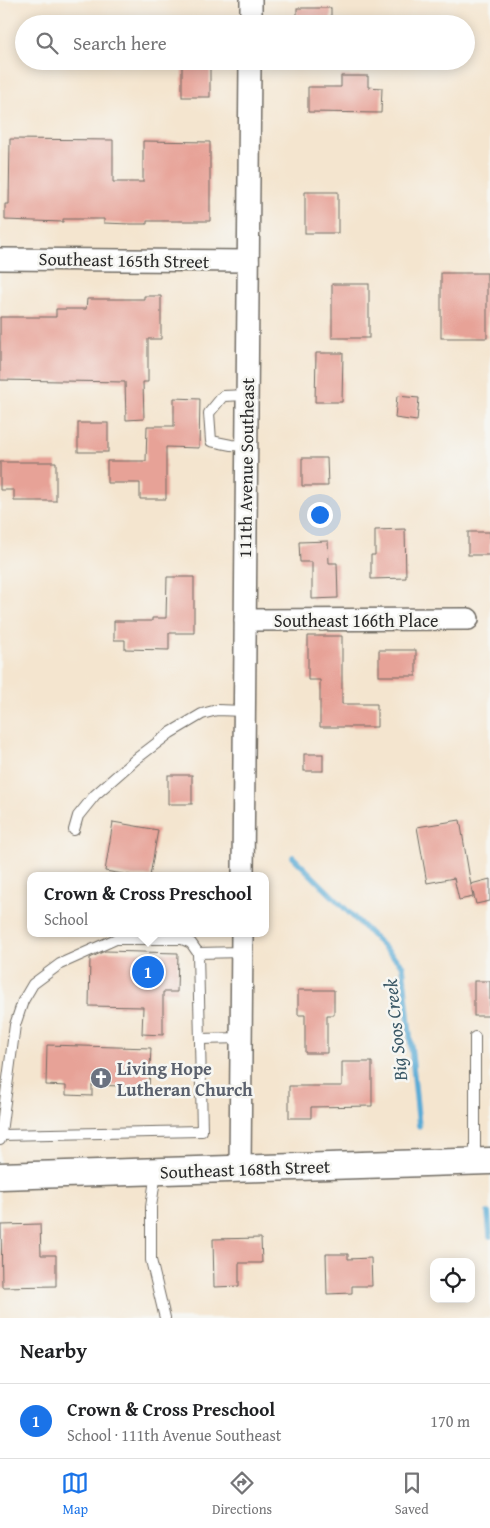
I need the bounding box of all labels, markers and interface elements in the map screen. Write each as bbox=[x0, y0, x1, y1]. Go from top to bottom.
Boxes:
search box bbox=[15, 15, 475, 70]
icon: search bbox=[33, 29, 61, 57]
text: Search here bbox=[73, 29, 167, 57]
street label: Southeast 165th Street bbox=[38, 245, 210, 275]
street label: 111th Avenue Southeast bbox=[231, 377, 261, 558]
your location bbox=[307, 502, 333, 528]
street label: Southeast 166th Place bbox=[274, 607, 438, 634]
popup bbox=[27, 872, 269, 937]
text: Crown & Cross Preschool bbox=[44, 879, 252, 907]
text: School bbox=[44, 907, 88, 931]
pin: 1 bbox=[132, 953, 164, 991]
water label: Big Soos Creek bbox=[376, 977, 414, 1083]
place label: Living Hope Lutheran Church bbox=[117, 1055, 253, 1103]
church icon: Living Hope Lutheran Church bbox=[89, 1066, 113, 1090]
street label: Southeast 168th Street bbox=[159, 1153, 331, 1185]
map controls bbox=[430, 1258, 475, 1303]
button: locate bbox=[430, 1258, 475, 1303]
text: Nearby bbox=[20, 1335, 87, 1366]
text: Crown & Cross Preschool bbox=[67, 1395, 275, 1423]
text: 1 bbox=[32, 1409, 40, 1433]
text: 170 m bbox=[430, 1409, 470, 1433]
text: School · 111th Avenue Southeast bbox=[67, 1423, 281, 1447]
tab: Map bbox=[61, 1469, 89, 1519]
tab: Directions bbox=[212, 1469, 272, 1519]
tab: Saved bbox=[395, 1469, 429, 1519]

